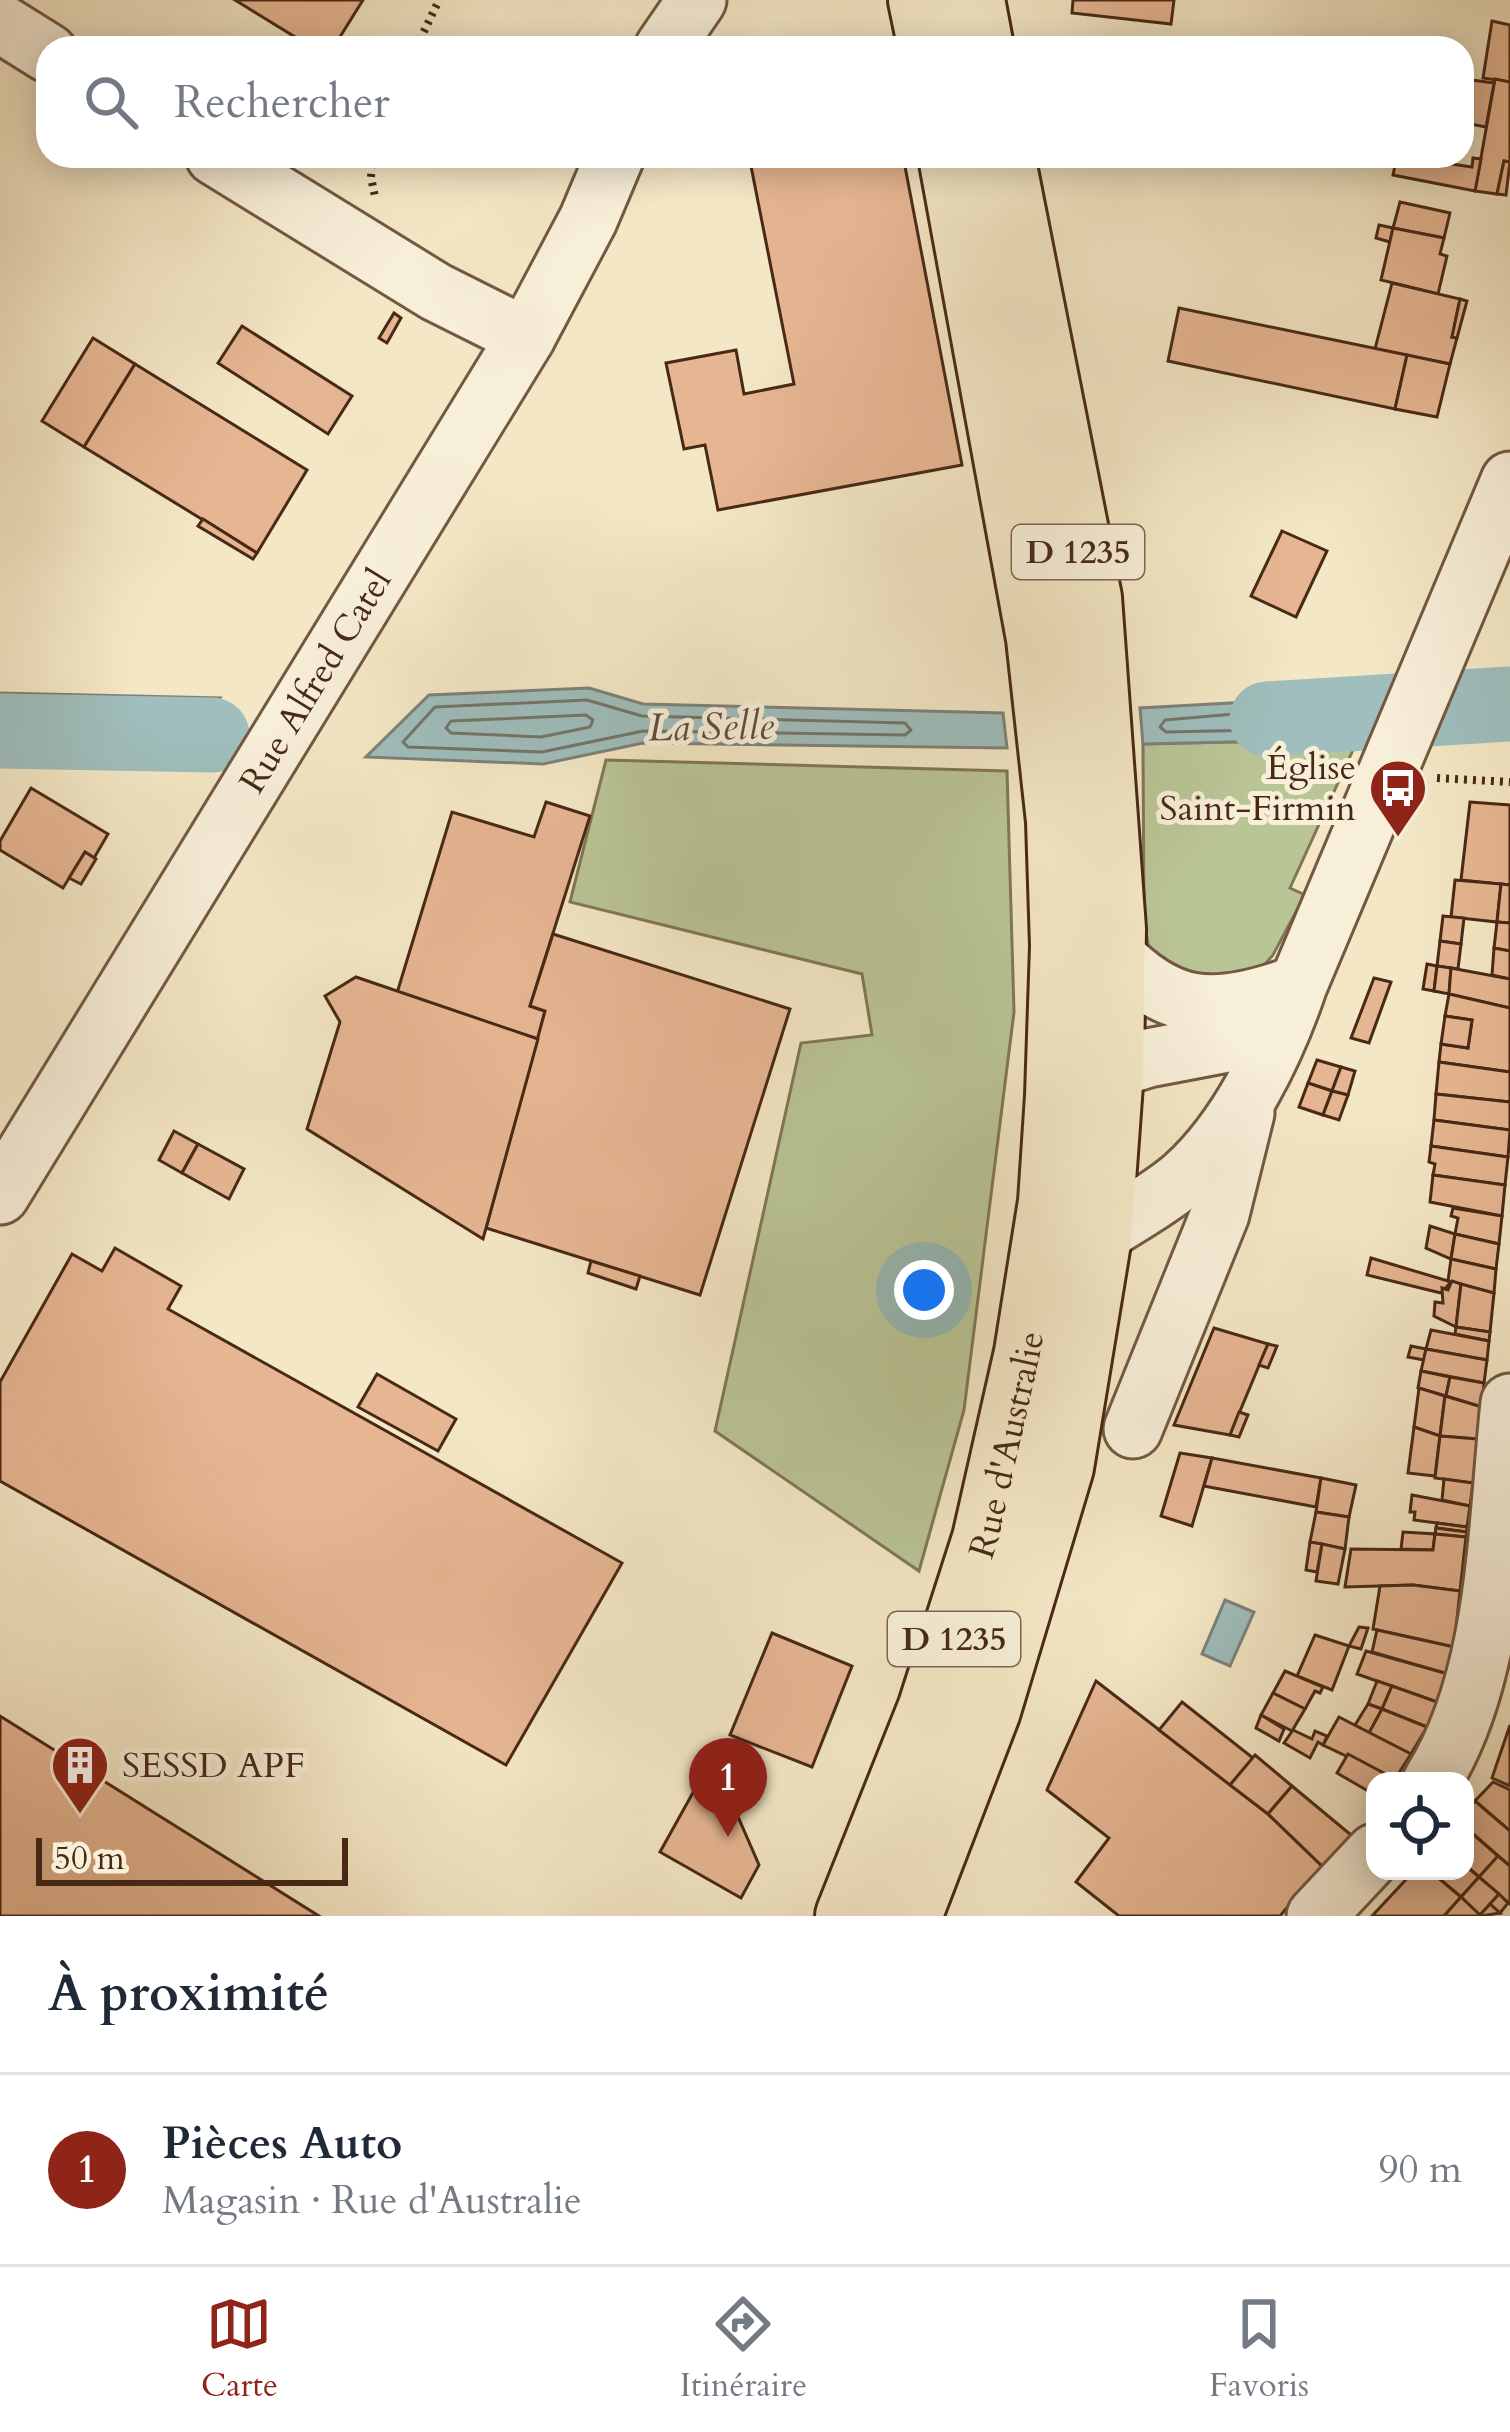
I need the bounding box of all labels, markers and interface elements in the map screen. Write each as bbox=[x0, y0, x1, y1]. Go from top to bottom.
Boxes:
search box bbox=[36, 36, 1474, 168]
icon: search bbox=[78, 69, 144, 135]
text: Rechercher bbox=[174, 72, 390, 133]
road number: D 1235 bbox=[1012, 525, 1144, 579]
street label: Rue Alfred Catel bbox=[228, 559, 403, 802]
water label: La Selle bbox=[648, 699, 775, 755]
place label: Église Saint-Firmin bbox=[1160, 743, 1357, 833]
bus stop icon: Église Saint-Firmin bbox=[1367, 757, 1429, 839]
your location bbox=[894, 1260, 954, 1320]
street label: Rue d'Australie bbox=[957, 1328, 1056, 1565]
road number: D 1235 bbox=[888, 1612, 1020, 1666]
building icon: SESSD APF bbox=[49, 1734, 111, 1816]
pin: 1 bbox=[689, 1738, 767, 1837]
place label: SESSD APF bbox=[122, 1741, 305, 1790]
map controls bbox=[1366, 1772, 1474, 1880]
button: locate bbox=[1366, 1772, 1474, 1880]
scale bar bbox=[36, 1832, 348, 1885]
text: 50 m bbox=[54, 1836, 125, 1881]
text: À proximité bbox=[48, 1959, 329, 2029]
text: Pièces Auto bbox=[162, 2113, 402, 2174]
text: 1 bbox=[77, 2143, 97, 2196]
text: 90 m bbox=[1379, 2143, 1462, 2196]
text: Magasin · Rue d'Australie bbox=[162, 2174, 582, 2227]
tab: Carte bbox=[201, 2291, 278, 2408]
tab: Itinéraire bbox=[680, 2291, 807, 2408]
tab: Favoris bbox=[1209, 2291, 1309, 2408]

